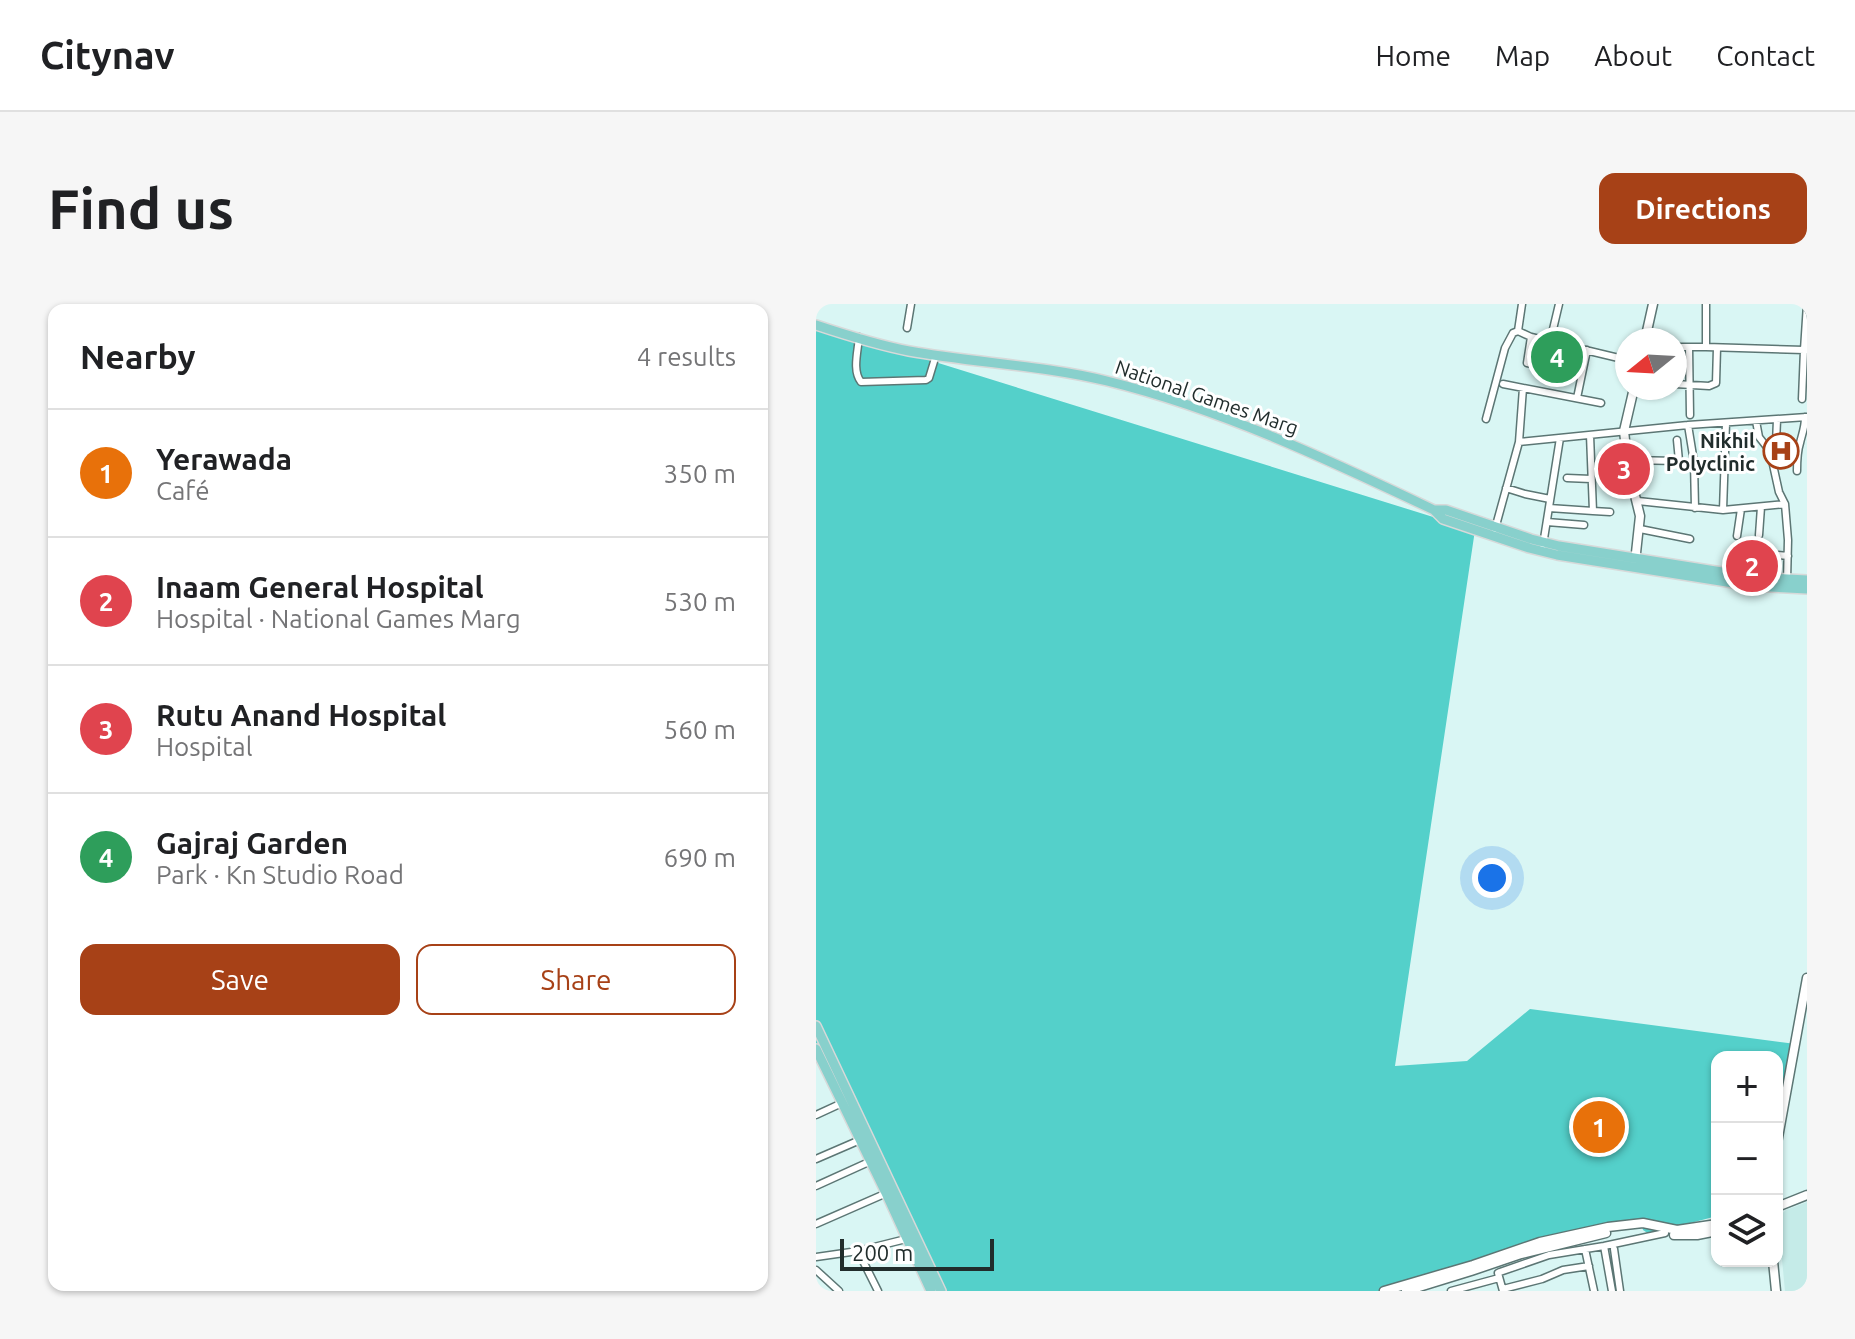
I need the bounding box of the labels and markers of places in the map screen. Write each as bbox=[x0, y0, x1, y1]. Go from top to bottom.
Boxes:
pin: 4 bbox=[1531, 327, 1583, 387]
place label: Nikhil Polyclinic bbox=[1666, 429, 1755, 475]
hospital icon: Nikhil Polyclinic bbox=[1762, 432, 1800, 470]
pin: 3 bbox=[1598, 439, 1650, 499]
pin: 2 bbox=[1726, 536, 1778, 596]
pin: 1 bbox=[1573, 1097, 1625, 1157]

